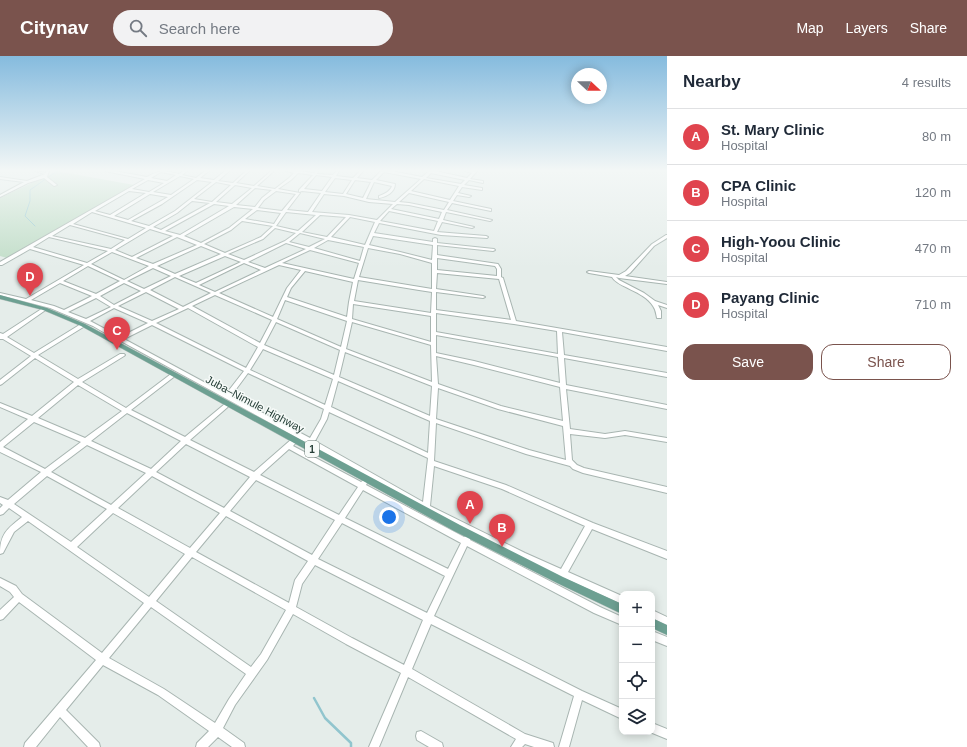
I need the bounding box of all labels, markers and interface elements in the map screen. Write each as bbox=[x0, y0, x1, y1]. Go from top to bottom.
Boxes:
search box bbox=[113, 10, 393, 46]
text: Citynav bbox=[20, 17, 89, 38]
icon: search bbox=[127, 17, 149, 39]
text: Search here bbox=[159, 20, 240, 37]
text: Map bbox=[796, 20, 824, 36]
text: Layers bbox=[846, 20, 888, 36]
text: Share bbox=[910, 20, 947, 36]
north arrow bbox=[571, 68, 607, 104]
text: Nearby bbox=[683, 72, 741, 91]
text: 4 results bbox=[902, 75, 951, 90]
text: St. Mary Clinic bbox=[721, 121, 824, 138]
text: A bbox=[691, 129, 701, 144]
text: 80 m bbox=[922, 129, 951, 144]
text: Hospital bbox=[721, 138, 768, 153]
text: CPA Clinic bbox=[721, 177, 796, 194]
text: B bbox=[691, 185, 701, 200]
text: 120 m bbox=[915, 185, 951, 200]
text: Hospital bbox=[721, 194, 768, 209]
text: High-Yoou Clinic bbox=[721, 233, 841, 250]
text: C bbox=[691, 241, 701, 256]
text: 470 m bbox=[915, 241, 951, 256]
text: Hospital bbox=[721, 250, 768, 265]
pin: D bbox=[17, 263, 43, 296]
text: Payang Clinic bbox=[721, 289, 819, 306]
text: D bbox=[691, 297, 701, 312]
text: 710 m bbox=[915, 297, 951, 312]
text: Hospital bbox=[721, 306, 768, 321]
pin: C bbox=[104, 317, 130, 350]
button: Save bbox=[683, 344, 813, 380]
button: Share bbox=[821, 344, 951, 380]
street label: Juba–Nimule Highway bbox=[204, 373, 307, 435]
road number: 1 bbox=[305, 441, 319, 457]
pin: A bbox=[457, 491, 483, 524]
your location bbox=[379, 507, 399, 527]
pin: B bbox=[489, 514, 515, 547]
map controls bbox=[619, 591, 655, 735]
button: + bbox=[619, 591, 655, 627]
button: − bbox=[619, 627, 655, 663]
button: locate bbox=[619, 663, 655, 699]
button: layers bbox=[619, 699, 655, 735]

